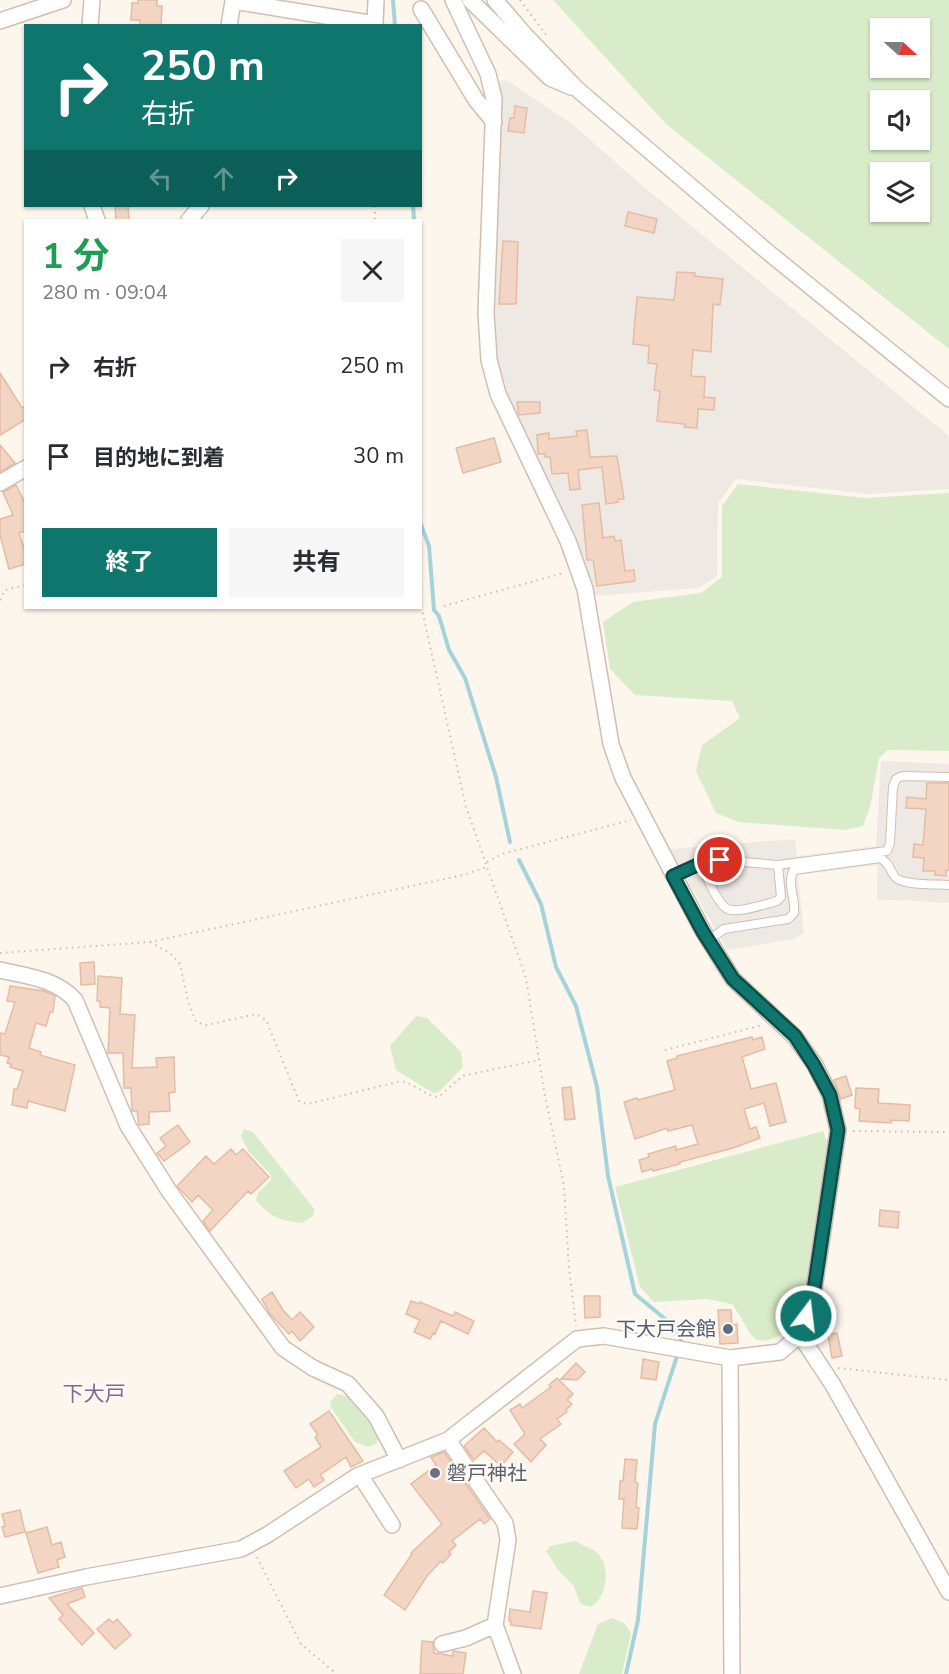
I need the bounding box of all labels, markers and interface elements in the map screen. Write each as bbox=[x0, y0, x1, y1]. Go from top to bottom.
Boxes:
north arrow bbox=[870, 18, 930, 78]
map controls bbox=[870, 18, 930, 222]
text: 250 m bbox=[141, 38, 265, 95]
icon: right bbox=[42, 48, 120, 126]
button: sound bbox=[870, 90, 930, 150]
text: 右折 bbox=[141, 96, 195, 133]
icon: left bbox=[144, 162, 177, 195]
icon: ahead bbox=[207, 162, 240, 195]
icon: right bbox=[270, 162, 303, 195]
button: layers bbox=[870, 162, 930, 222]
text: 1 分 bbox=[42, 232, 109, 281]
button: close bbox=[341, 239, 404, 302]
text: 280 m · 09:04 bbox=[42, 279, 168, 306]
icon: right bbox=[42, 350, 75, 383]
text: 250 m bbox=[340, 351, 404, 381]
text: 右折 bbox=[93, 353, 137, 383]
icon: arrive bbox=[42, 440, 75, 473]
text: 30 m bbox=[353, 441, 404, 471]
text: 目的地に到着 bbox=[93, 443, 225, 473]
button: 終了 bbox=[42, 528, 217, 597]
button: 共有 bbox=[229, 528, 404, 597]
pin bbox=[694, 834, 745, 885]
icon: arrive bbox=[703, 843, 736, 876]
position arrow bbox=[774, 1284, 838, 1348]
place label: 下大戸会館 bbox=[616, 1316, 716, 1343]
marker: 下大戸会館 bbox=[721, 1322, 735, 1336]
district label: 下大戸 bbox=[63, 1380, 126, 1408]
place label: 磐戸神社 bbox=[447, 1460, 527, 1487]
marker: 磐戸神社 bbox=[428, 1466, 442, 1480]

